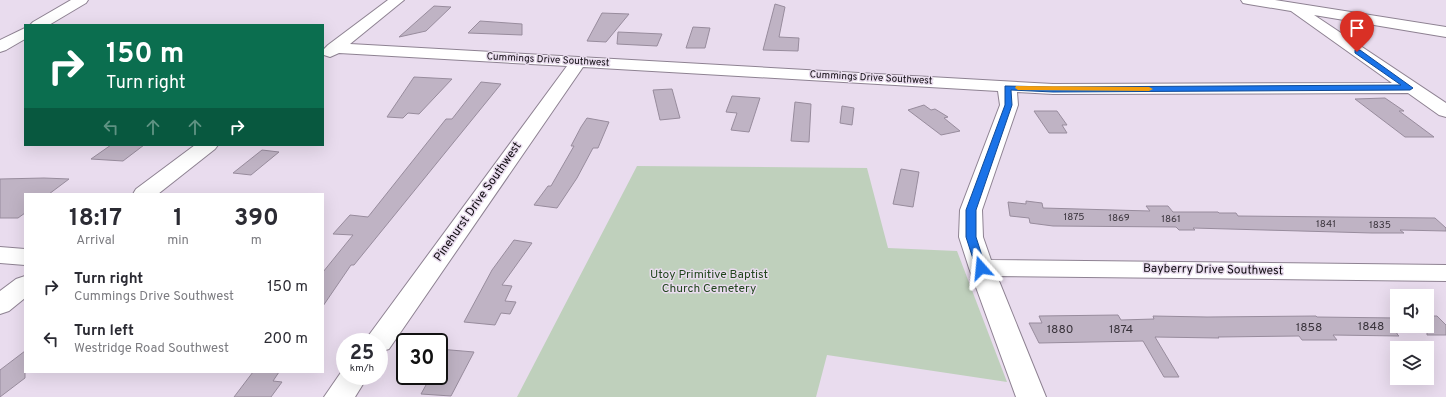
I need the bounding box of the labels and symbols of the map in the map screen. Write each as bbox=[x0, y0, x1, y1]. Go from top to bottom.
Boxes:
pin bbox=[1340, 11, 1374, 52]
street label: Cummings Drive Southwest bbox=[486, 50, 610, 70]
street label: Cummings Drive Southwest bbox=[809, 68, 933, 88]
street label: Pinehurst Drive Southwest bbox=[431, 139, 525, 265]
house number: 1875 bbox=[1063, 211, 1085, 224]
house number: 1869 bbox=[1108, 212, 1130, 225]
house number: 1861 bbox=[1161, 213, 1181, 226]
house number: 1841 bbox=[1316, 218, 1336, 231]
house number: 1835 bbox=[1369, 219, 1391, 232]
position arrow bbox=[960, 247, 1002, 289]
street label: Bayberry Drive Southwest bbox=[1143, 261, 1283, 279]
park label: Utoy Primitive Baptist Church Cemetery bbox=[650, 267, 768, 297]
house number: 1848 bbox=[1358, 319, 1384, 335]
house number: 1858 bbox=[1296, 320, 1322, 336]
house number: 1880 bbox=[1047, 322, 1073, 338]
house number: 1874 bbox=[1109, 322, 1133, 338]
speed limit sign: 30 bbox=[396, 333, 448, 385]

